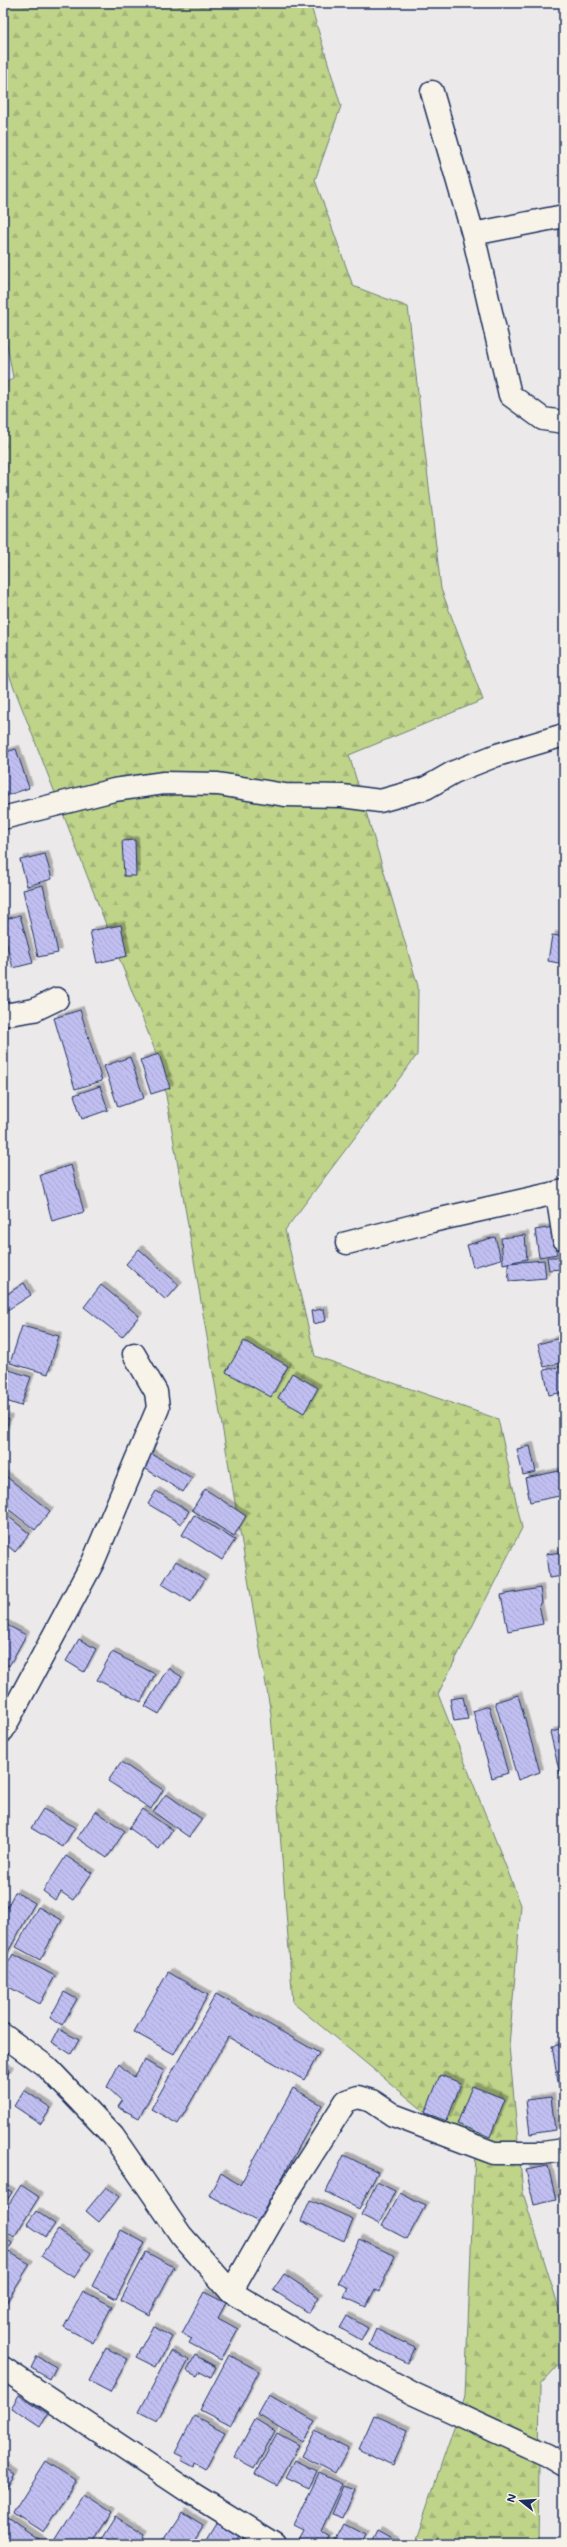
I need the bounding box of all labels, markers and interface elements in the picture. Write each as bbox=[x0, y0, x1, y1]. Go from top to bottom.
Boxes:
north arrow bbox=[501, 2481, 541, 2521]
text: N bbox=[503, 2492, 519, 2504]

